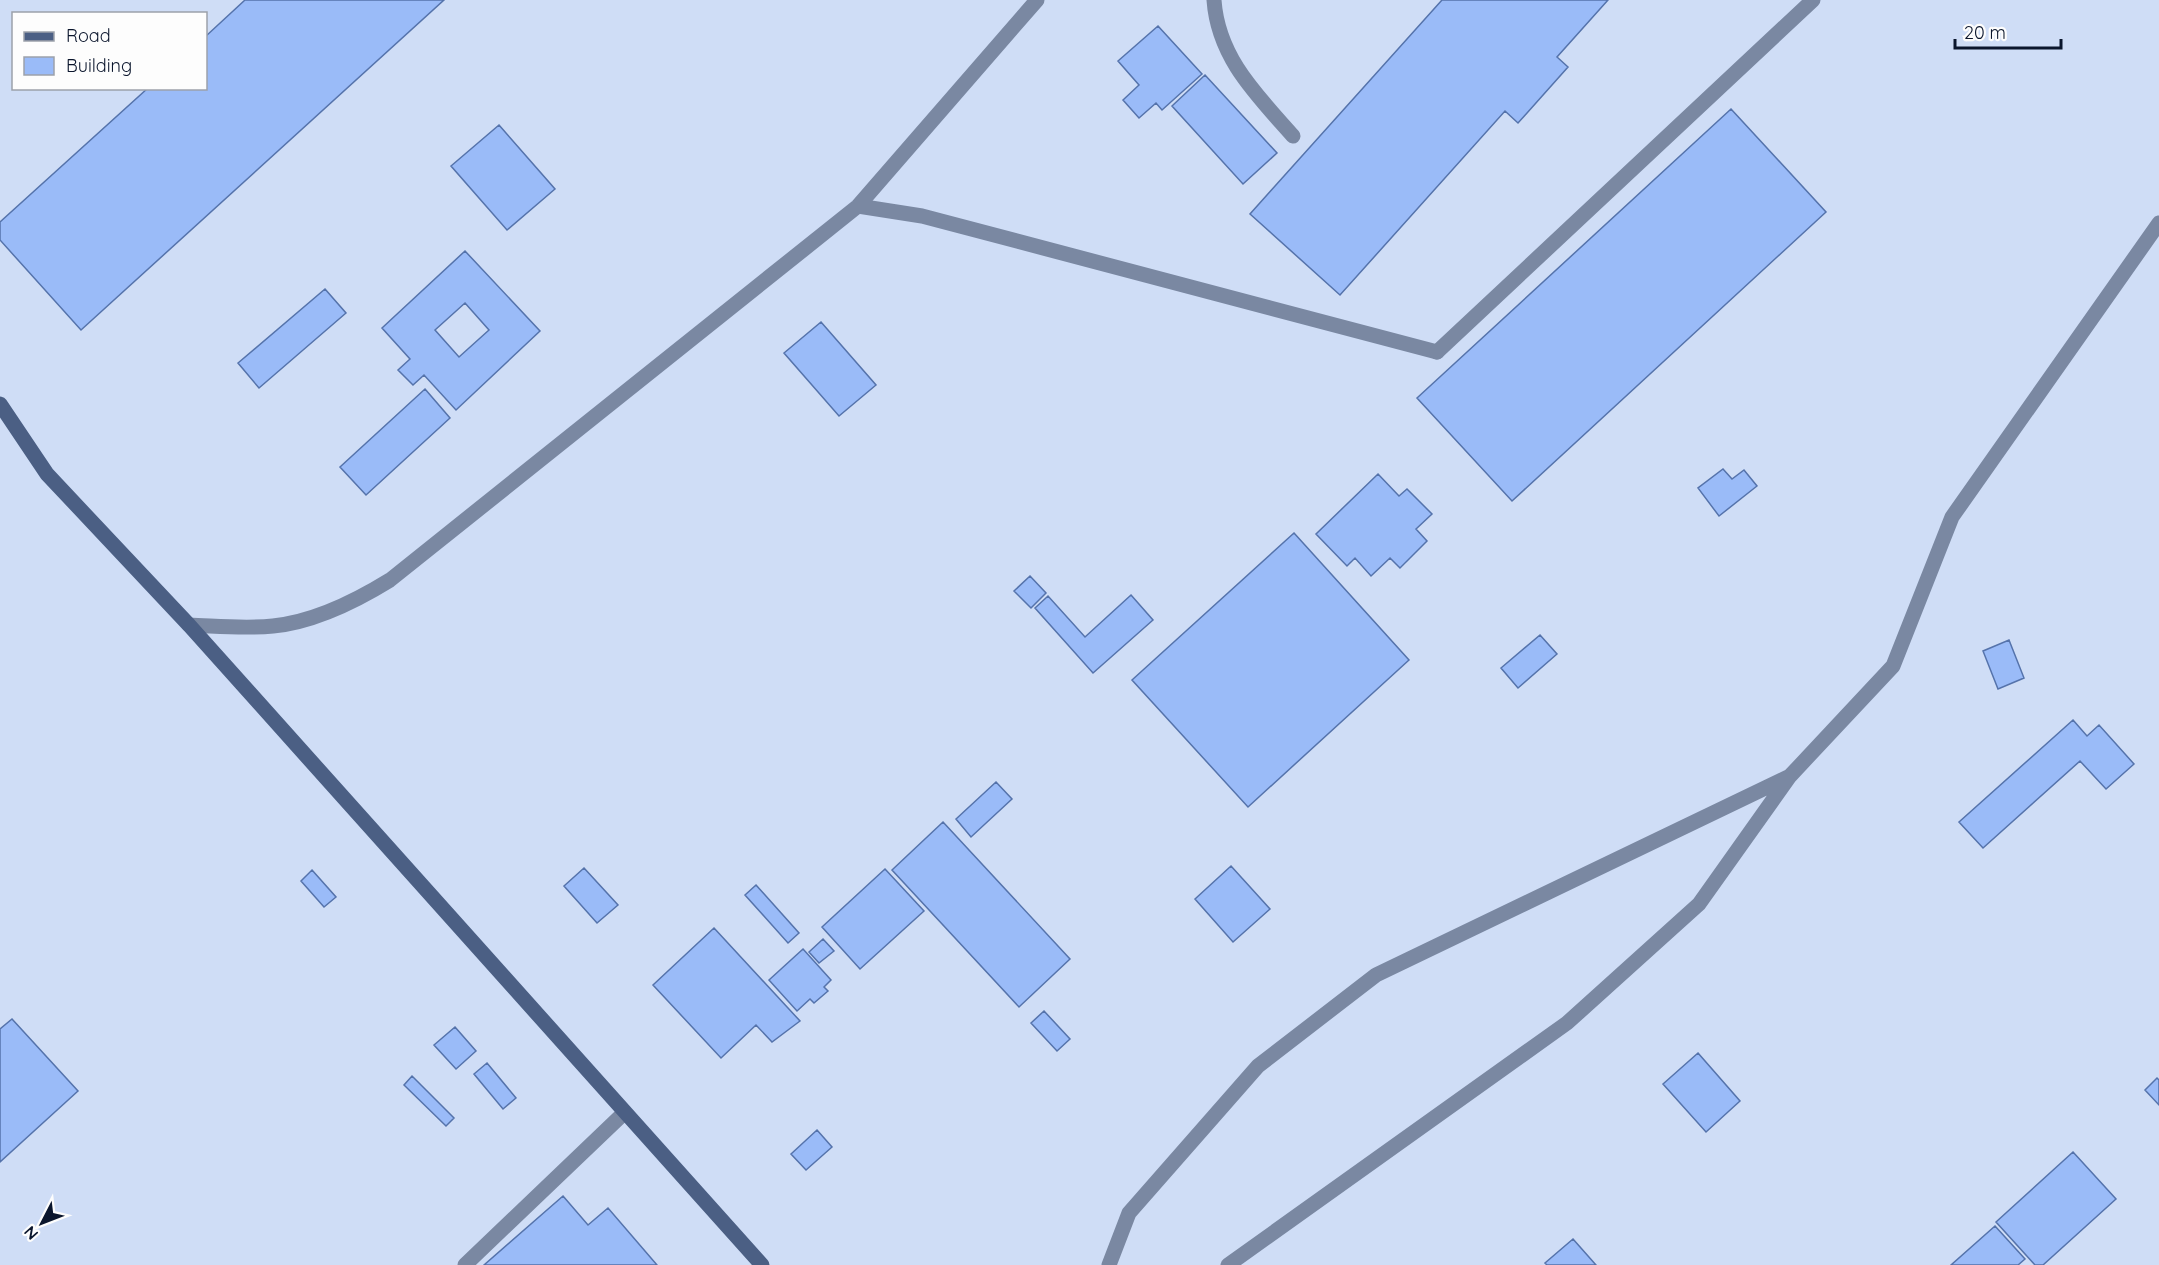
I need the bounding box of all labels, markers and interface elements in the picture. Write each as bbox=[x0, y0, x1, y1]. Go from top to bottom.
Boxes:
legend bbox=[12, 12, 207, 90]
scale bar bbox=[1955, 12, 2062, 50]
text: 20 m bbox=[1964, 21, 2006, 44]
text: Road bbox=[66, 24, 111, 47]
text: Building bbox=[66, 54, 132, 77]
north arrow bbox=[12, 1193, 72, 1253]
text: N bbox=[19, 1222, 42, 1244]

